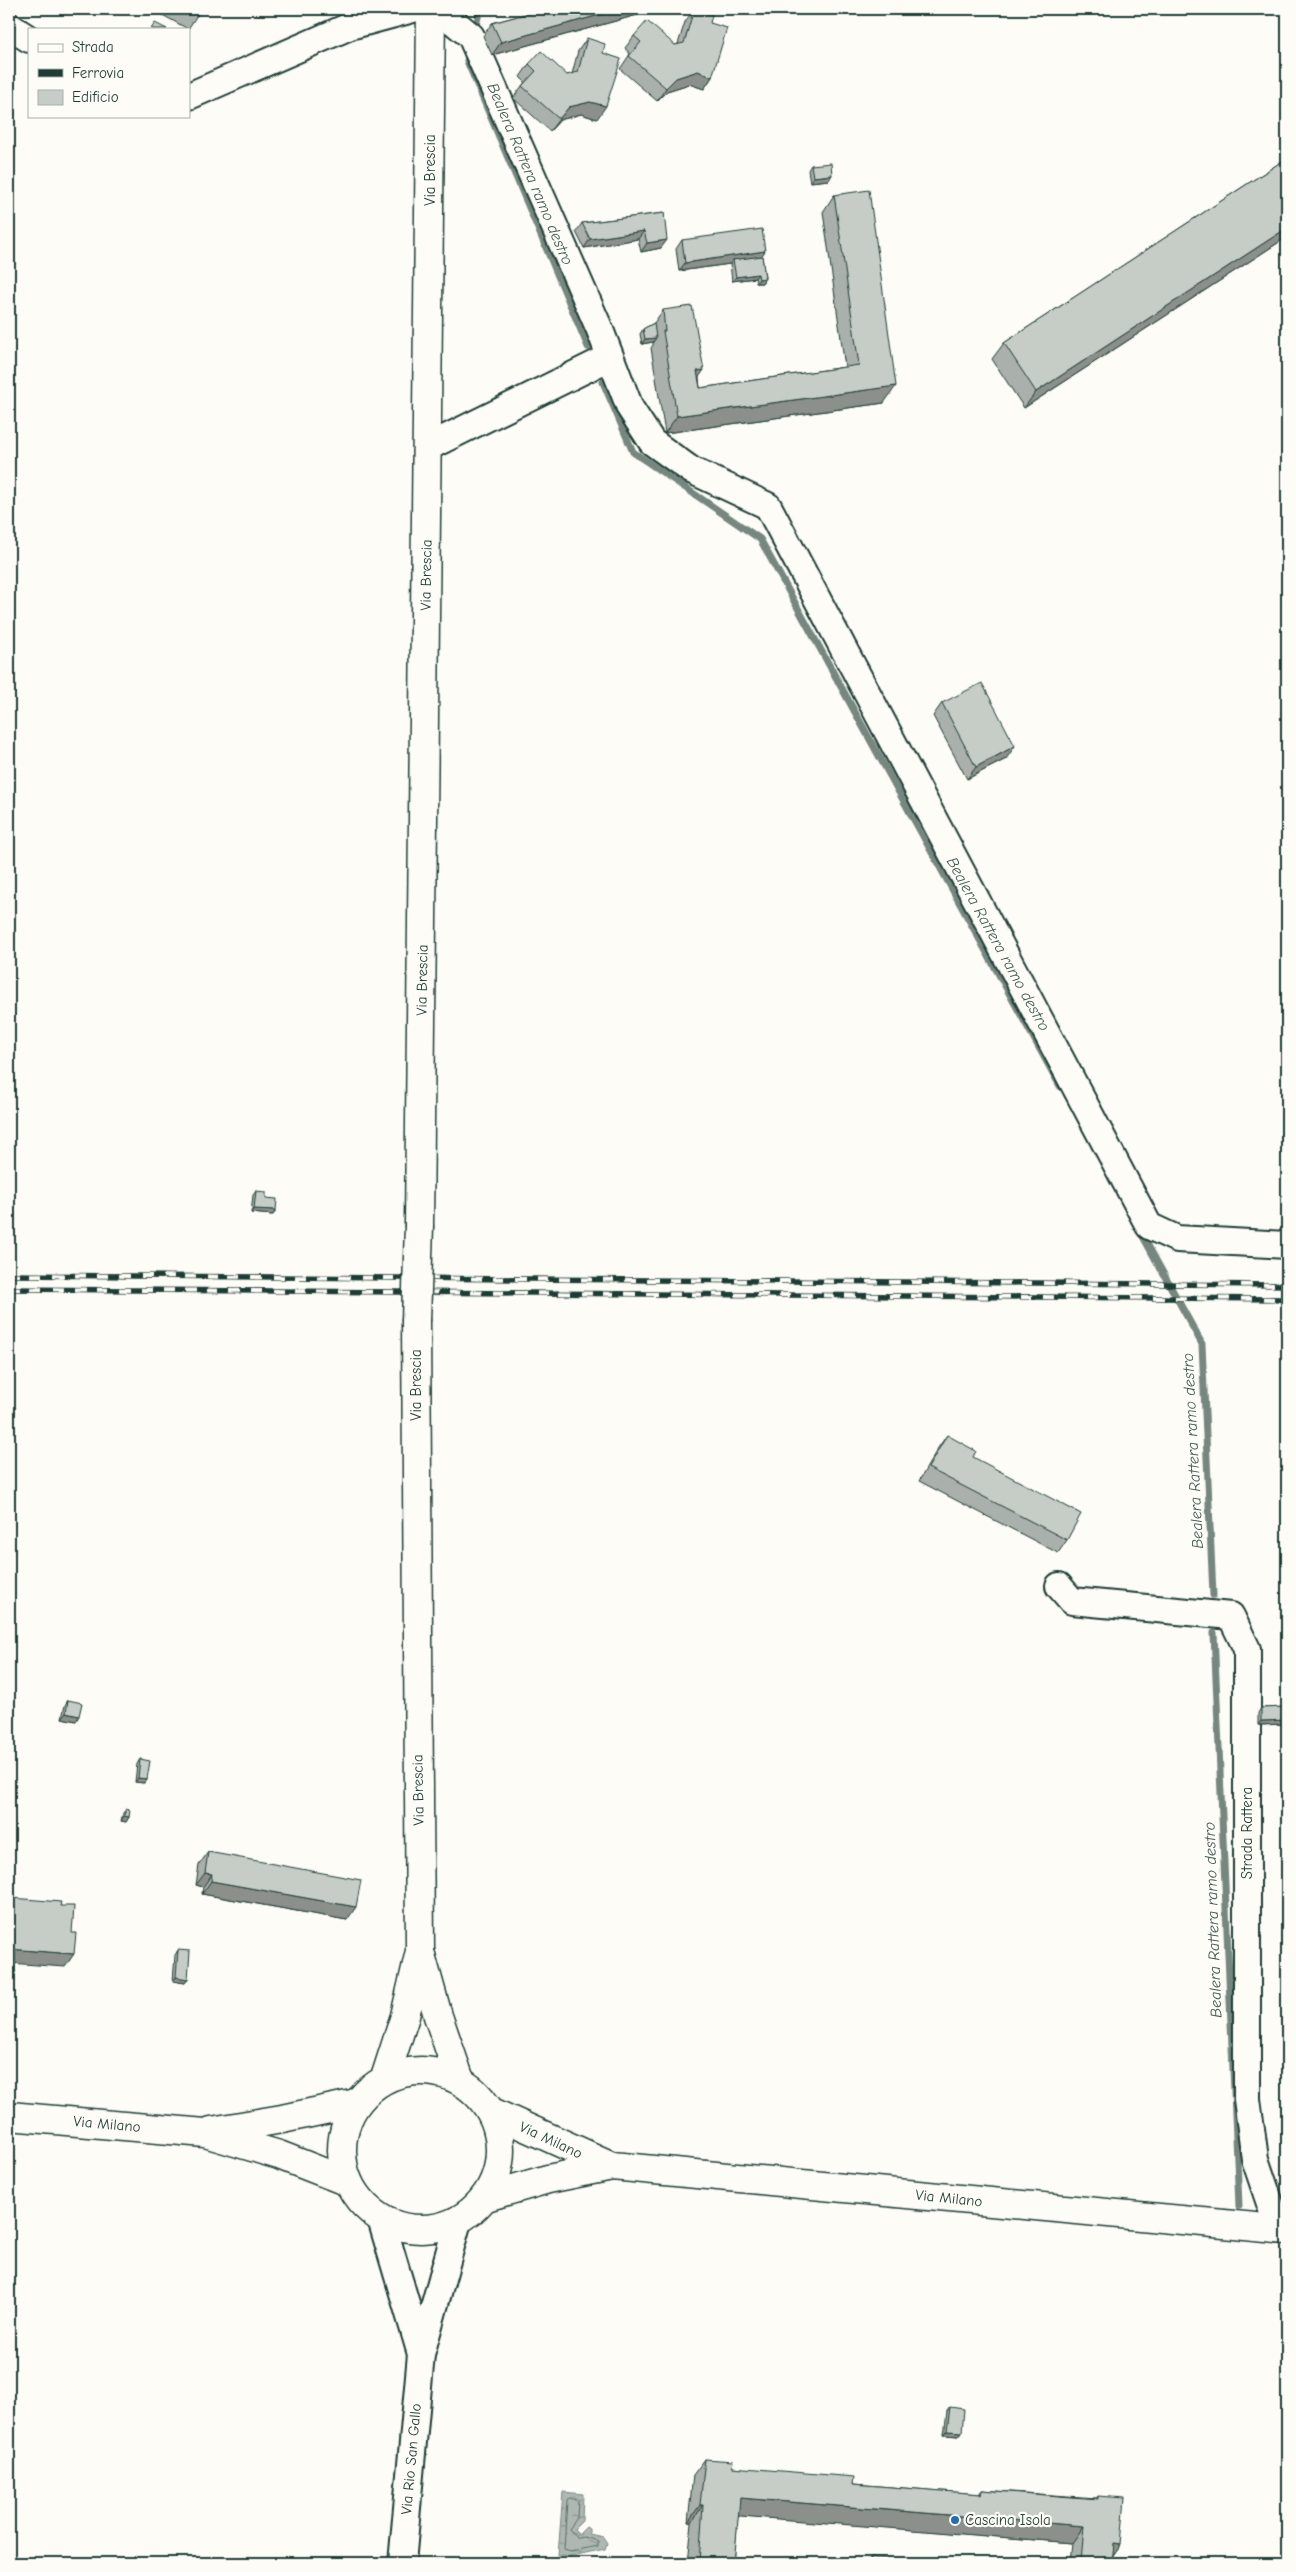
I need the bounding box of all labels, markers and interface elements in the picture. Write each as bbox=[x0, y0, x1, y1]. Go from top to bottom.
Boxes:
legend bbox=[28, 28, 190, 118]
text: Strada bbox=[72, 38, 114, 56]
text: Ferrovia bbox=[72, 64, 124, 82]
water label: Bealera Rattera ramo destro bbox=[483, 80, 577, 268]
text: Edificio bbox=[72, 88, 119, 106]
street label: Via Brescia bbox=[421, 134, 439, 206]
street label: Via Brescia bbox=[416, 539, 436, 611]
water label: Bealera Rattera ramo destro bbox=[943, 854, 1053, 1034]
street label: Via Brescia bbox=[412, 944, 432, 1016]
street label: Via Brescia bbox=[407, 1349, 425, 1421]
water label: Bealera Rattera ramo destro bbox=[1179, 1353, 1207, 1549]
street label: Via Brescia bbox=[408, 1754, 428, 1826]
street label: Strada Rattera bbox=[1238, 1787, 1256, 1879]
water label: Bealera Rattera ramo destro bbox=[1201, 1822, 1225, 2018]
street label: Via Milano bbox=[73, 2112, 141, 2136]
street label: Via Milano bbox=[517, 2118, 585, 2162]
street label: Via Milano bbox=[915, 2186, 984, 2210]
street label: Via Rio San Gallo bbox=[397, 2402, 425, 2515]
place label: Cascina Isola bbox=[965, 2511, 1051, 2529]
marker: Cascina Isola bbox=[949, 2514, 961, 2526]

